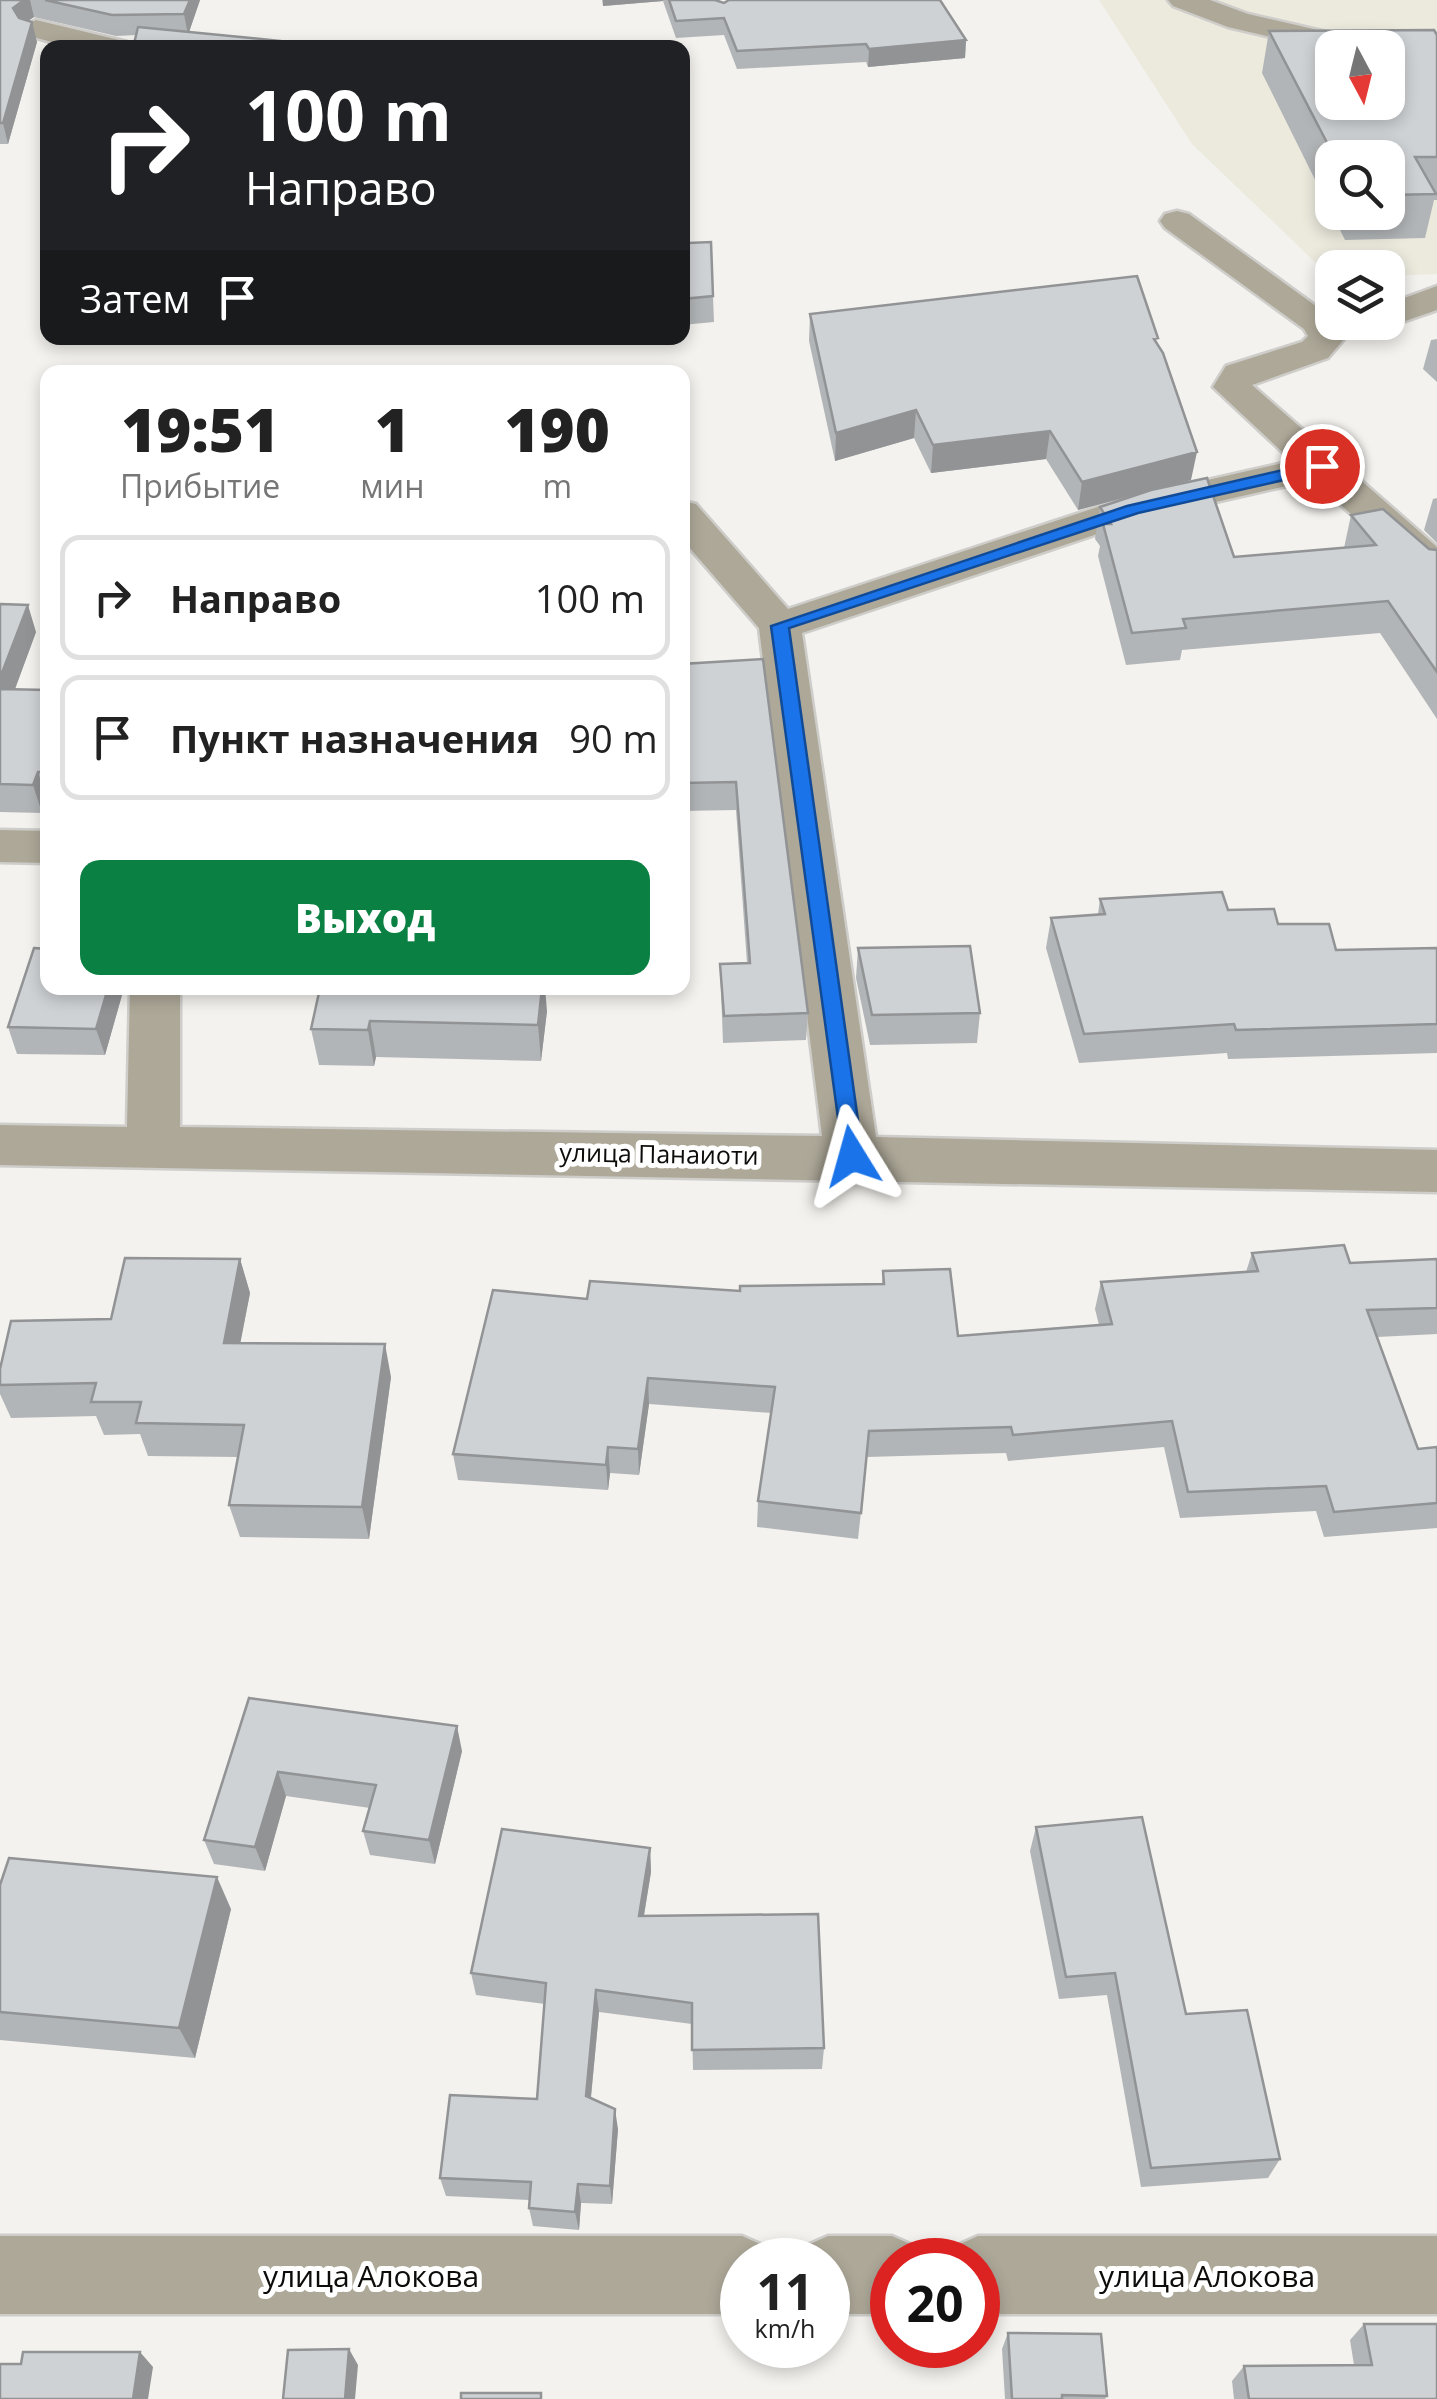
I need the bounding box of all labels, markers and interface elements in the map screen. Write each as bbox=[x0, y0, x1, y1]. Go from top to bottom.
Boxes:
north arrow bbox=[1315, 30, 1405, 120]
map controls bbox=[1315, 30, 1405, 340]
text: 100 m bbox=[245, 66, 452, 162]
icon: right bbox=[80, 80, 210, 210]
button: search bbox=[1315, 140, 1405, 230]
text: Направо bbox=[245, 157, 437, 218]
button: layers bbox=[1315, 250, 1405, 340]
icon: arrive bbox=[210, 270, 265, 325]
text: Затем bbox=[80, 272, 190, 324]
text: 19:51 bbox=[121, 388, 279, 470]
text: 1 bbox=[375, 388, 410, 470]
text: 190 bbox=[504, 388, 610, 470]
pin bbox=[1280, 424, 1365, 509]
icon: arrive bbox=[1295, 439, 1350, 494]
text: Прибытие bbox=[120, 464, 280, 507]
text: мин bbox=[360, 464, 424, 507]
text: m bbox=[542, 464, 572, 507]
icon: right bbox=[85, 570, 140, 625]
text: Направо bbox=[170, 572, 341, 624]
text: 100 m bbox=[535, 572, 645, 624]
icon: arrive bbox=[85, 710, 140, 765]
text: Пункт назначения bbox=[170, 712, 539, 764]
text: 90 m bbox=[569, 712, 658, 764]
button: Выход bbox=[80, 860, 650, 975]
position arrow bbox=[800, 1104, 904, 1208]
street label: улица Панаиоти bbox=[559, 1134, 759, 1172]
speed limit sign: 20 bbox=[870, 2238, 1000, 2368]
street label: улица Алокова bbox=[263, 2255, 479, 2296]
street label: улица Алокова bbox=[1099, 2255, 1315, 2296]
text: 11 bbox=[756, 2257, 814, 2325]
text: km/h bbox=[755, 2311, 815, 2345]

